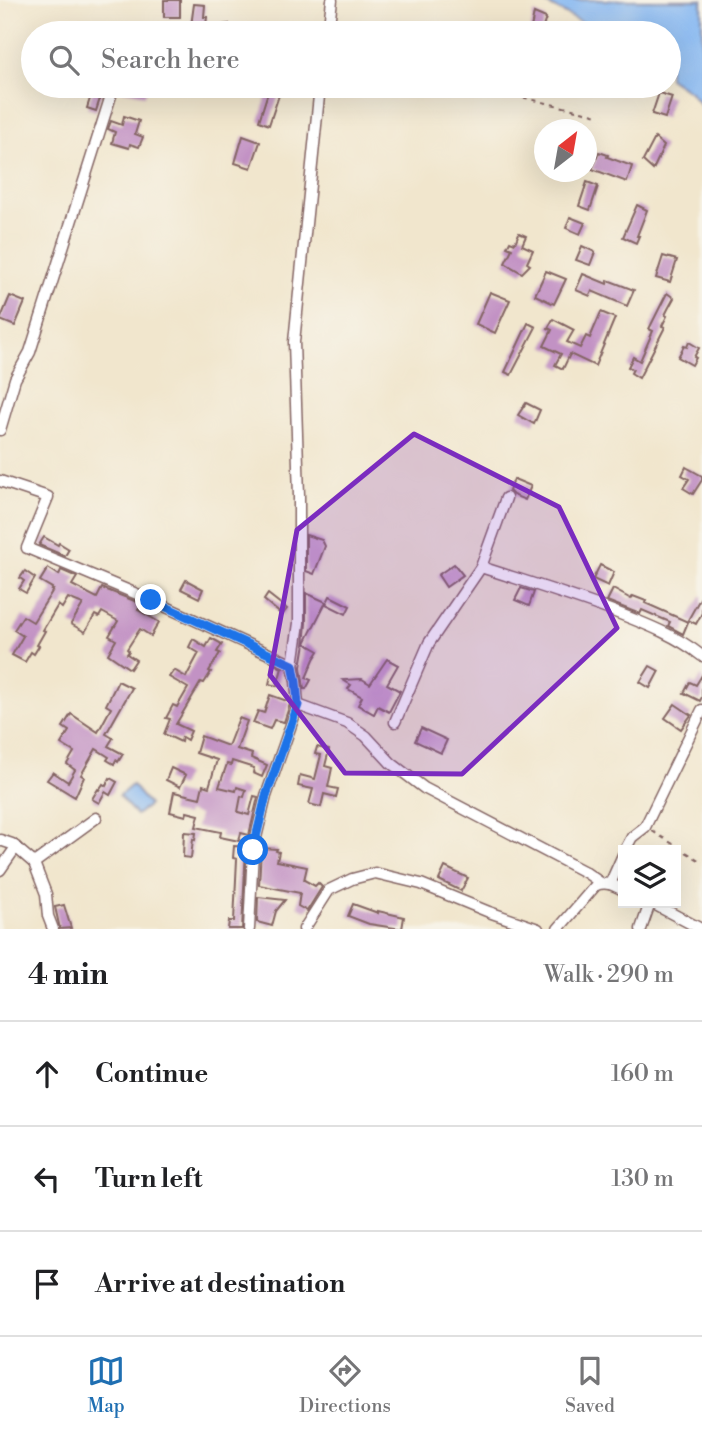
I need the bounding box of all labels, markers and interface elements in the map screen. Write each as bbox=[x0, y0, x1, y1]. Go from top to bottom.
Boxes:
search box bbox=[21, 21, 681, 98]
icon: search bbox=[45, 41, 83, 79]
text: Search here bbox=[101, 44, 240, 76]
north arrow bbox=[534, 119, 597, 182]
route end bbox=[135, 584, 166, 615]
route start bbox=[237, 834, 268, 865]
map controls bbox=[618, 845, 681, 908]
button: layers bbox=[618, 845, 681, 908]
text: 4 min bbox=[28, 956, 108, 994]
text: Walk · 290 m bbox=[544, 961, 674, 989]
icon: ahead bbox=[28, 1055, 66, 1093]
text: Continue bbox=[95, 1058, 208, 1090]
text: 160 m bbox=[611, 1060, 674, 1088]
icon: left bbox=[28, 1160, 66, 1198]
text: Turn left bbox=[95, 1163, 203, 1195]
text: 130 m bbox=[611, 1165, 674, 1193]
icon: arrive bbox=[28, 1265, 66, 1303]
text: Arrive at destination bbox=[95, 1268, 345, 1300]
tab: Map bbox=[87, 1352, 125, 1418]
tab: Directions bbox=[299, 1352, 391, 1418]
tab: Saved bbox=[565, 1352, 615, 1418]

